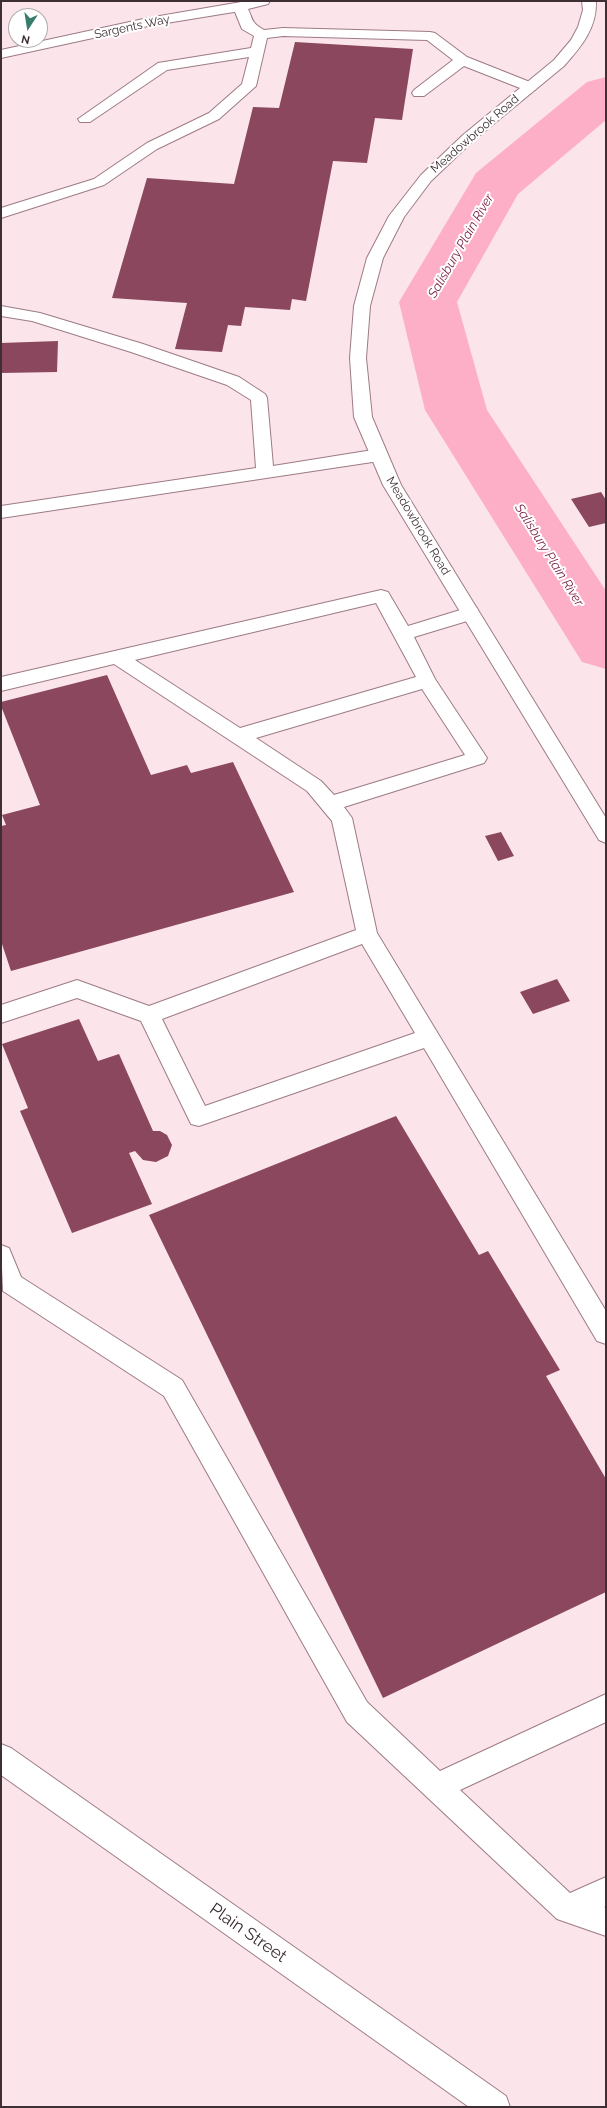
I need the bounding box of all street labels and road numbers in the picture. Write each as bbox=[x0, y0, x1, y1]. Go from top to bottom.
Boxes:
street label: Sargents Way bbox=[93, 12, 171, 42]
street label: Meadowbrook Road bbox=[428, 92, 522, 176]
street label: Meadowbrook Road bbox=[383, 474, 453, 578]
street label: Plain Street bbox=[205, 1899, 291, 1967]

